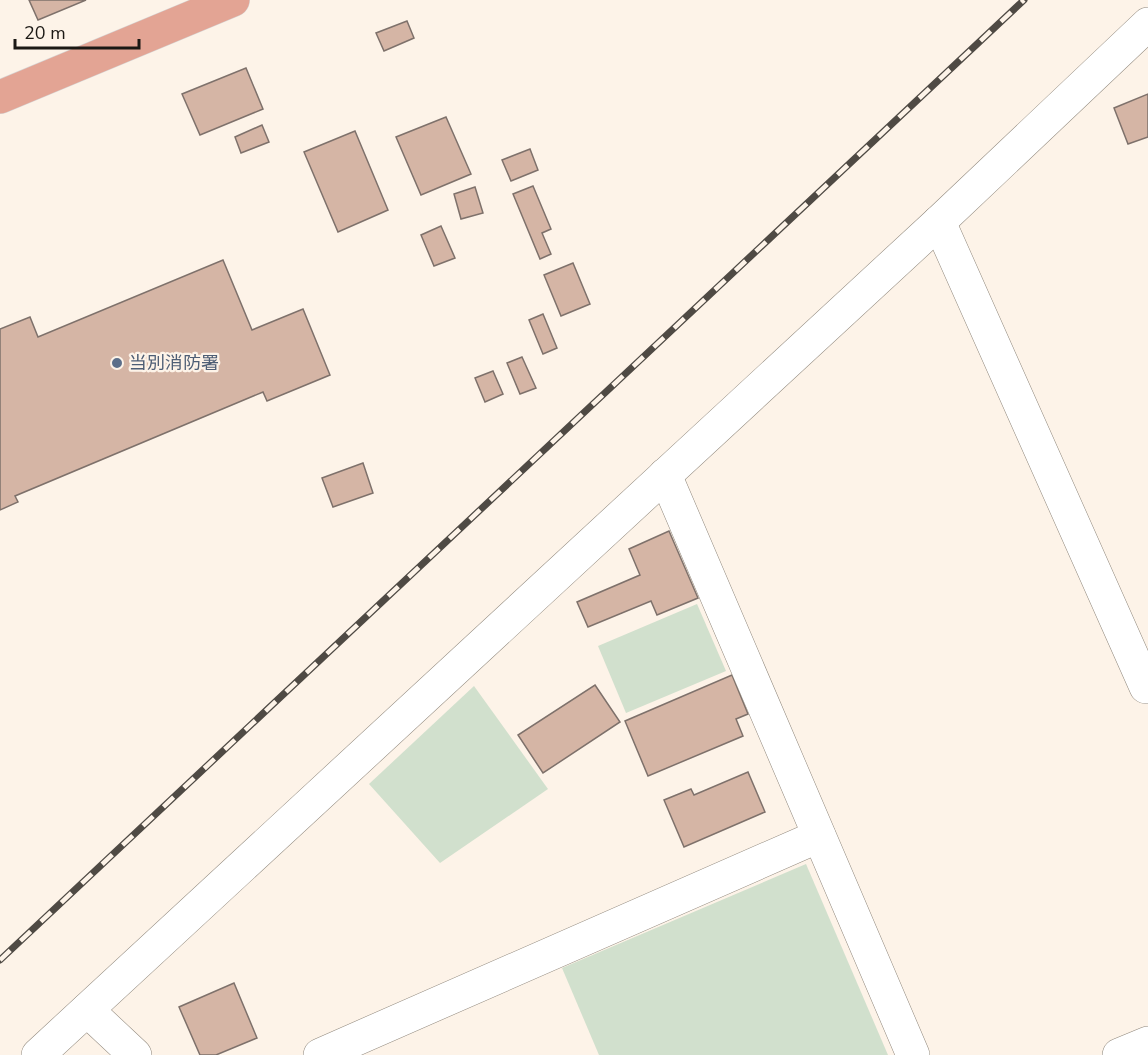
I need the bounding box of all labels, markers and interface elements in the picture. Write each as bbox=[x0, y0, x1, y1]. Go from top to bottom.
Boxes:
scale bar bbox=[15, 12, 140, 50]
text: 20 m bbox=[24, 21, 66, 45]
place label: 当別消防署 bbox=[129, 351, 219, 375]
marker: 当別消防署 bbox=[110, 356, 124, 370]

